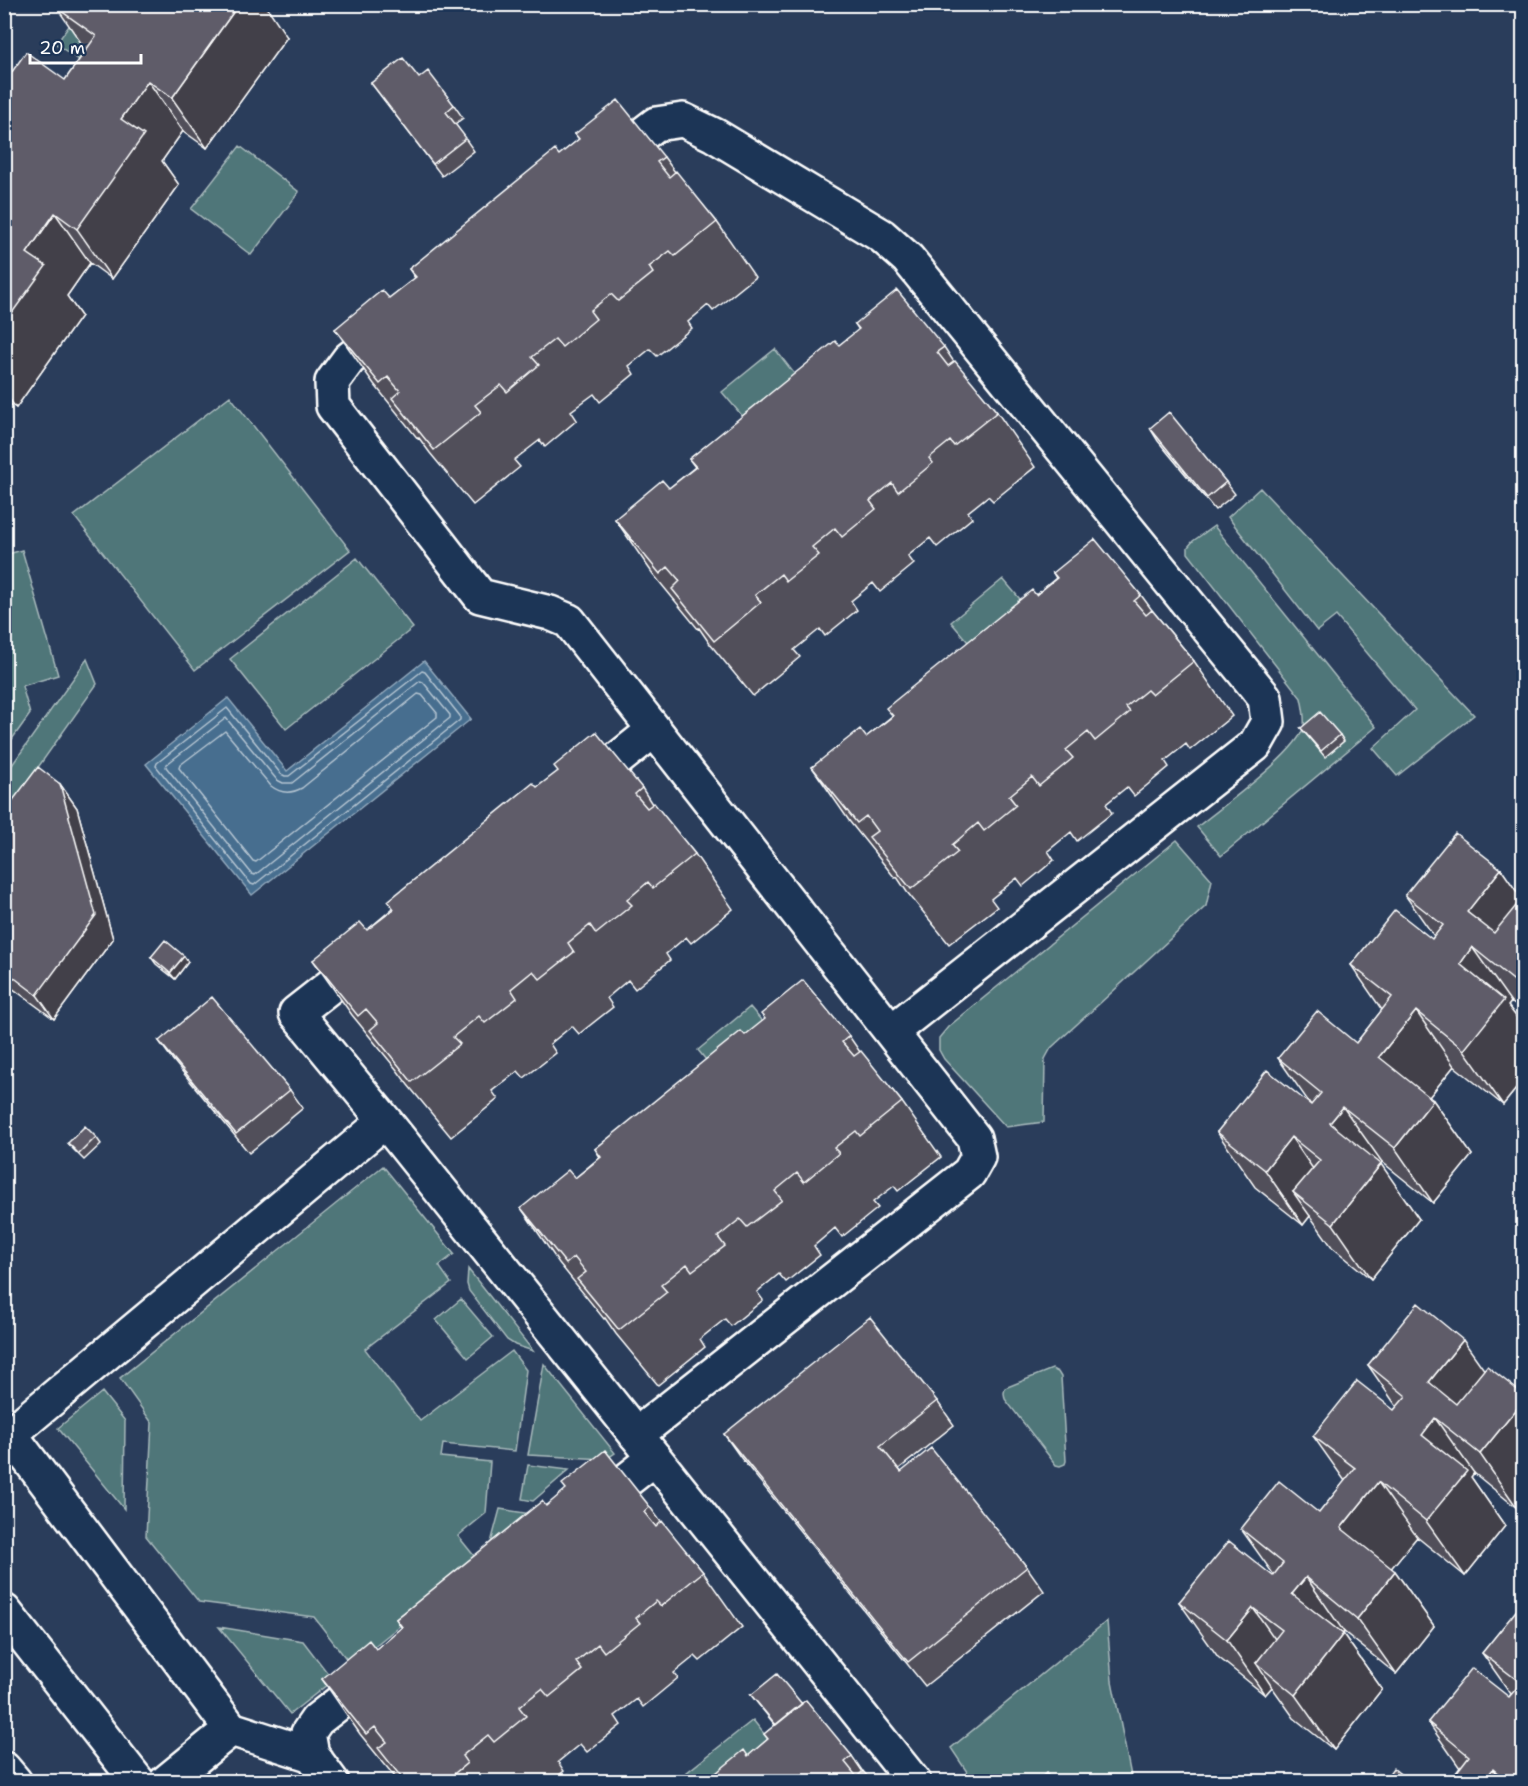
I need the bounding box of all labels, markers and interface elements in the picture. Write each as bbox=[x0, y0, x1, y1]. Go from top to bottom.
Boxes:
scale bar bbox=[30, 27, 141, 65]
text: 20 m bbox=[39, 36, 85, 60]

